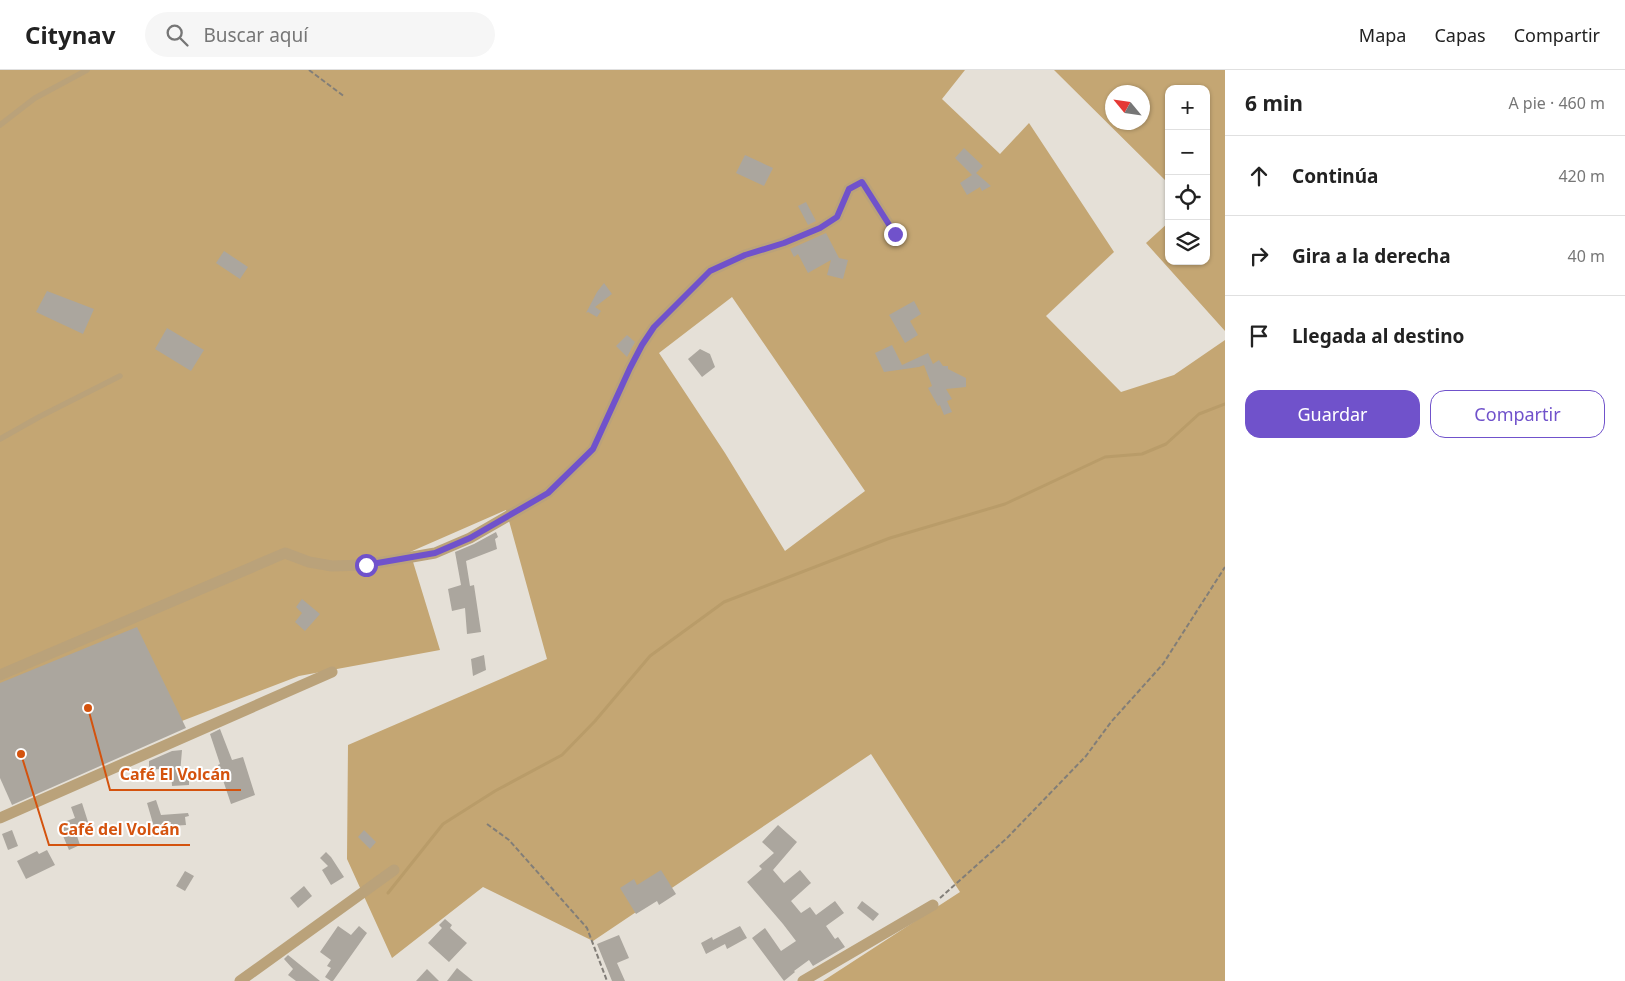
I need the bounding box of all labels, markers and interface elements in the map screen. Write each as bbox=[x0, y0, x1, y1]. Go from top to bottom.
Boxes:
search box bbox=[145, 12, 495, 57]
text: Citynav bbox=[25, 18, 115, 51]
icon: search bbox=[163, 21, 191, 49]
text: Buscar aquí bbox=[203, 22, 308, 48]
text: Mapa bbox=[1359, 23, 1406, 47]
text: Capas bbox=[1434, 23, 1486, 47]
text: Compartir bbox=[1514, 23, 1600, 47]
north arrow bbox=[1105, 85, 1150, 130]
map controls bbox=[1165, 85, 1210, 265]
button: + bbox=[1165, 85, 1210, 130]
text: 6 min bbox=[1245, 89, 1303, 117]
text: A pie · 460 m bbox=[1508, 92, 1605, 114]
button: − bbox=[1165, 130, 1210, 175]
icon: ahead bbox=[1245, 162, 1273, 190]
text: Continúa bbox=[1292, 163, 1378, 189]
text: 420 m bbox=[1558, 165, 1605, 187]
button: locate bbox=[1165, 175, 1210, 220]
button: layers bbox=[1165, 220, 1210, 265]
route end bbox=[884, 223, 907, 246]
icon: right bbox=[1245, 242, 1273, 270]
text: Gira a la derecha bbox=[1292, 243, 1451, 269]
text: 40 m bbox=[1568, 245, 1605, 267]
icon: arrive bbox=[1245, 322, 1273, 350]
text: Llegada al destino bbox=[1292, 323, 1464, 349]
button: Guardar bbox=[1245, 390, 1420, 438]
button: Compartir bbox=[1430, 390, 1605, 438]
route start bbox=[355, 554, 378, 577]
callout: Café El Volcán bbox=[110, 759, 241, 790]
text: Café El Volcán bbox=[120, 763, 230, 785]
callout: Café del Volcán bbox=[49, 814, 190, 845]
text: Café del Volcán bbox=[58, 818, 180, 840]

